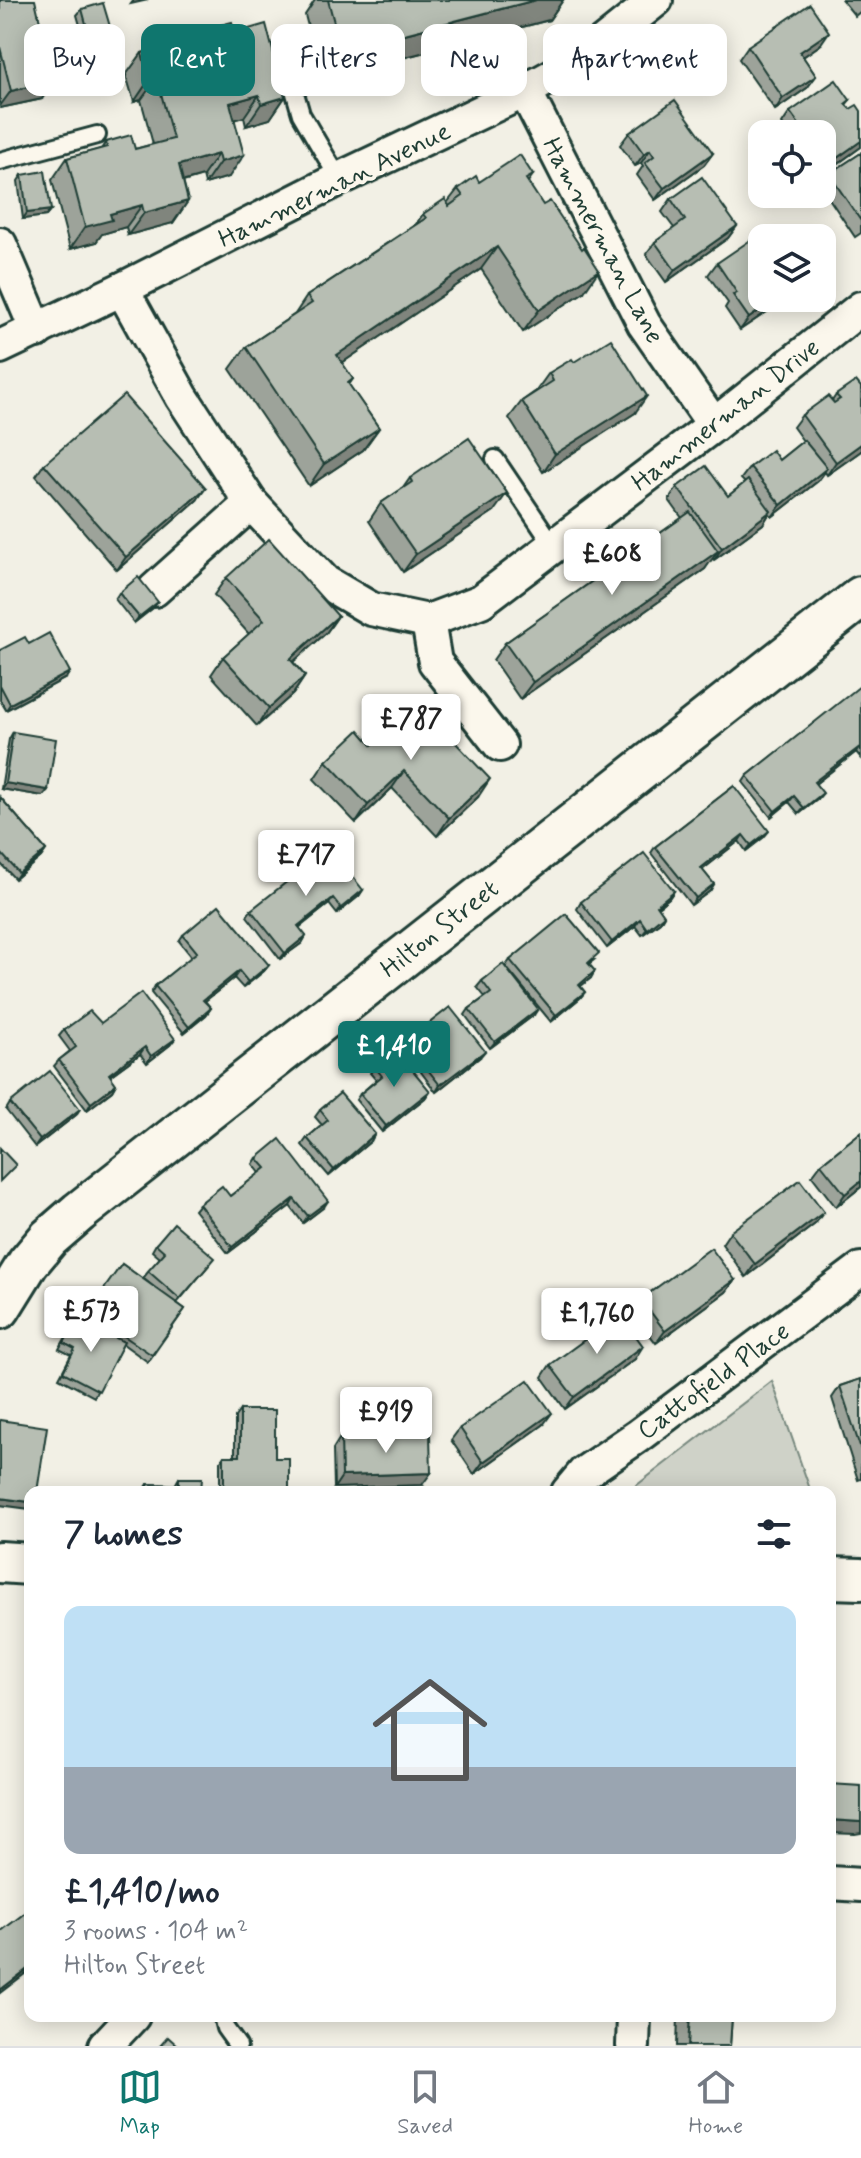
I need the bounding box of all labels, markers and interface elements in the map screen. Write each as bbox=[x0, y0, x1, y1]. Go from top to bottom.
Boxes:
chip: Buy bbox=[24, 24, 125, 96]
chip: Rent bbox=[141, 24, 255, 96]
chip: Filters bbox=[271, 24, 405, 96]
chip: New bbox=[421, 24, 527, 96]
chip: Apartment bbox=[543, 24, 727, 96]
street label: Hammerman Avenue bbox=[213, 115, 457, 257]
map controls bbox=[748, 120, 836, 312]
button: locate bbox=[748, 120, 836, 208]
street label: Hammerman Lane bbox=[533, 132, 671, 350]
button: layers bbox=[748, 224, 836, 312]
street label: Hammerman Drive bbox=[625, 331, 827, 500]
pin: £608 bbox=[565, 529, 659, 597]
text: £608 bbox=[582, 538, 642, 572]
pin: £787 bbox=[364, 694, 458, 762]
text: £787 bbox=[380, 703, 442, 737]
pin: £717 bbox=[259, 830, 353, 898]
text: £717 bbox=[276, 839, 336, 873]
street label: Hilton Street bbox=[374, 873, 506, 986]
pin: £1,410 bbox=[329, 1021, 459, 1089]
text: £1,410 bbox=[356, 1030, 432, 1064]
pin: £573 bbox=[44, 1286, 138, 1354]
pin: £1,760 bbox=[532, 1288, 662, 1356]
text: £573 bbox=[62, 1295, 120, 1329]
text: £1,760 bbox=[559, 1297, 635, 1331]
street label: Cattofield Place bbox=[631, 1315, 797, 1448]
pin: £919 bbox=[339, 1387, 433, 1455]
text: £919 bbox=[358, 1396, 414, 1430]
text: 7 homes bbox=[64, 1512, 183, 1557]
icon: filters bbox=[752, 1512, 796, 1556]
icon: home bbox=[358, 1658, 502, 1802]
text: £1,410/mo bbox=[64, 1870, 220, 1915]
text: 3 rooms · 104 m² bbox=[64, 1915, 248, 1949]
text: Hilton Street bbox=[64, 1949, 205, 1983]
tab: Map bbox=[118, 2065, 162, 2141]
tab: Saved bbox=[397, 2065, 453, 2141]
tab: Home bbox=[689, 2065, 743, 2141]

